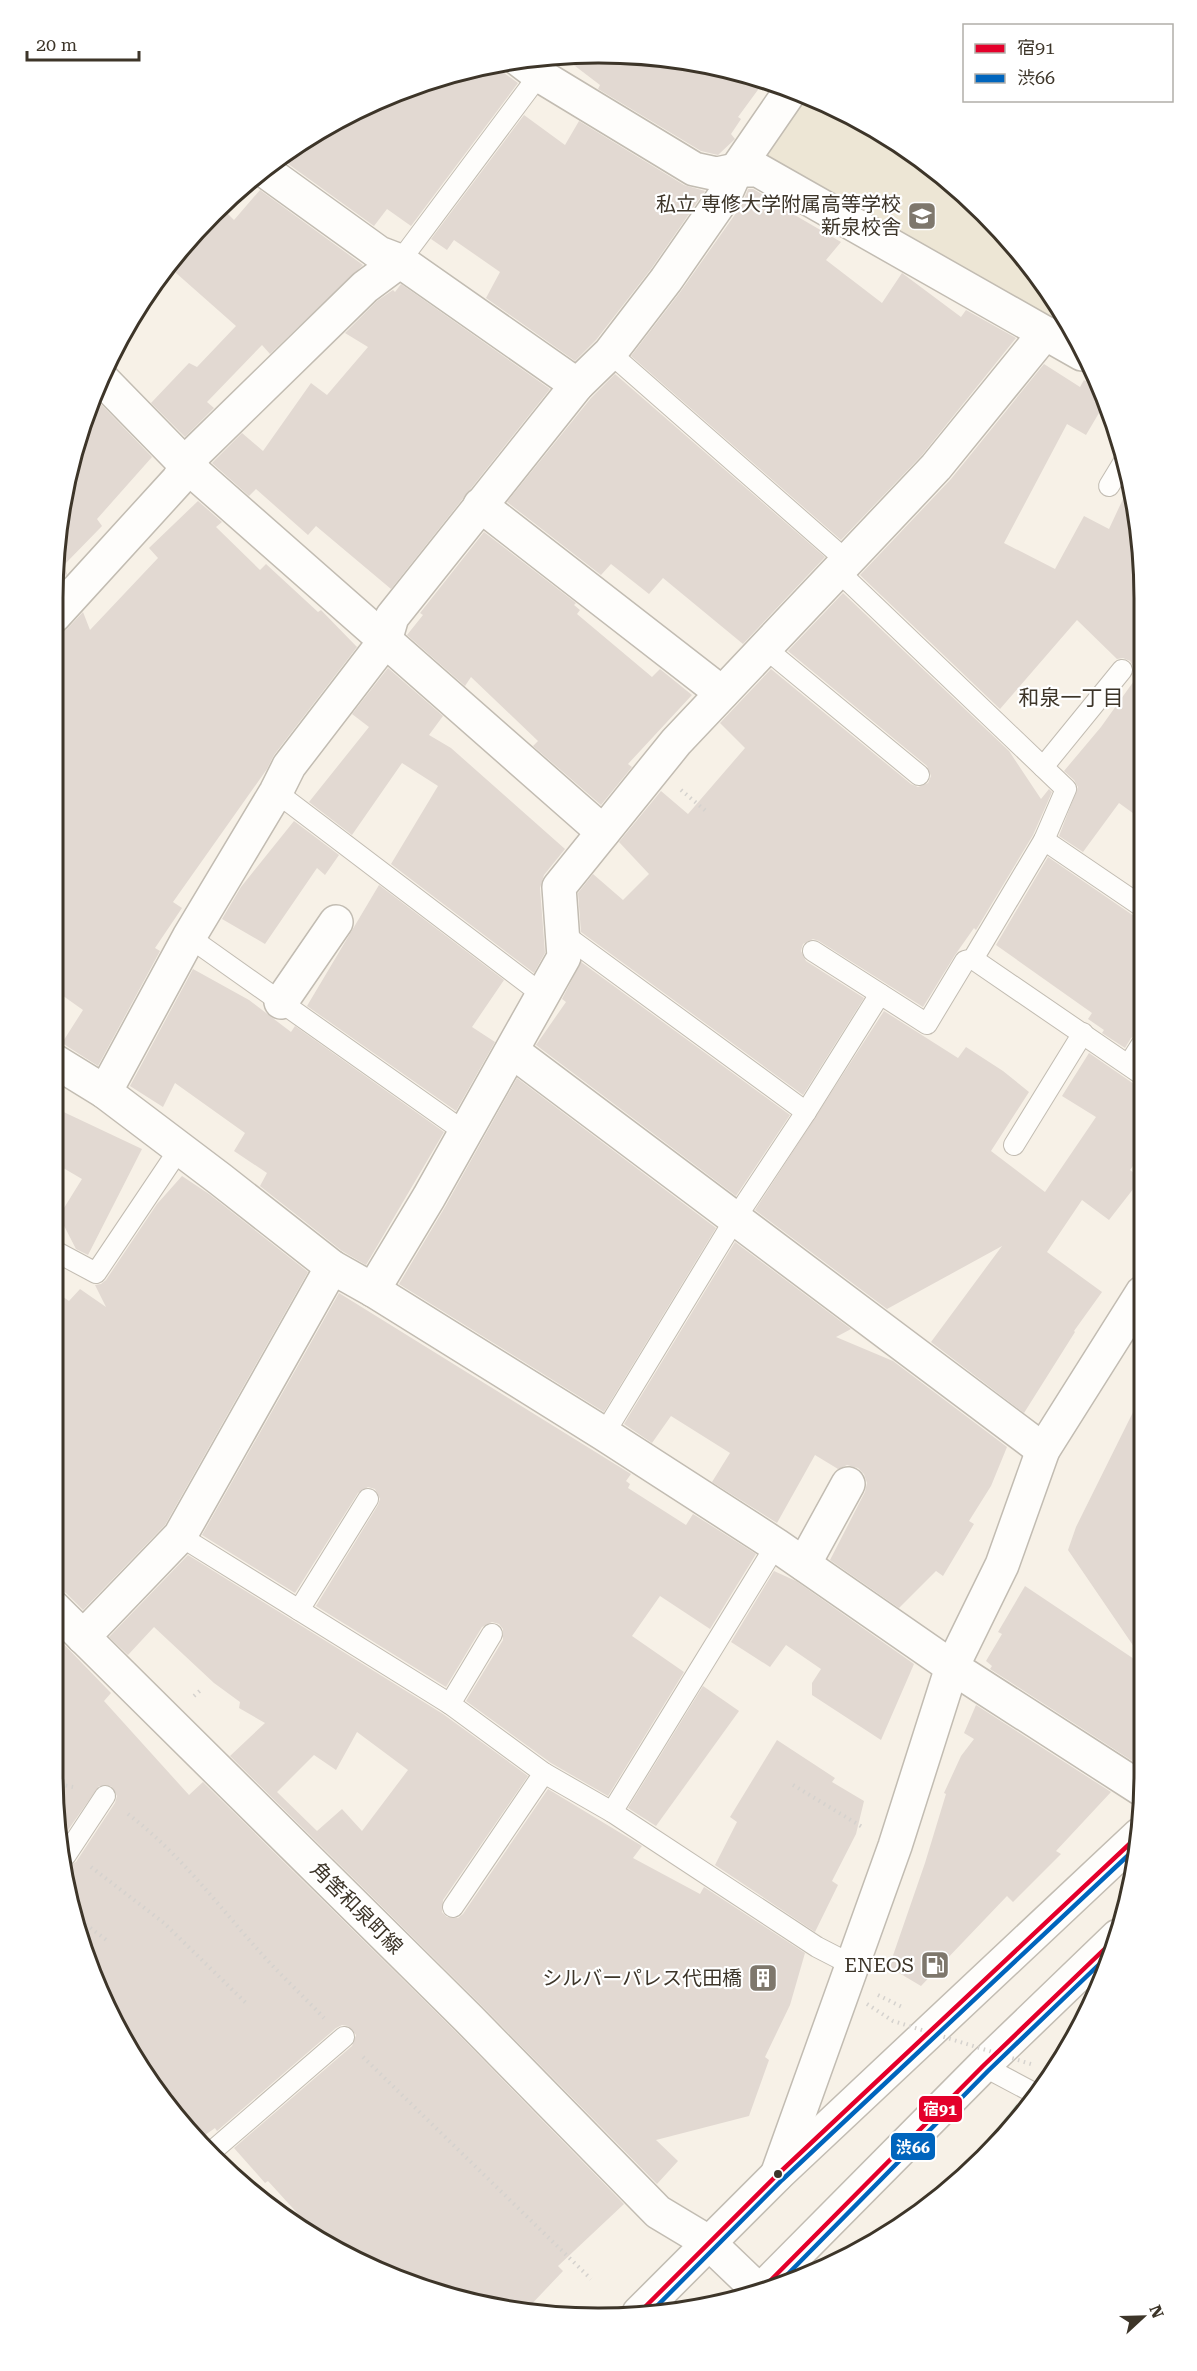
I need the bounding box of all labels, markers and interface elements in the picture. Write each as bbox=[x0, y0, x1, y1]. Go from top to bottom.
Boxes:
scale bar bbox=[27, 24, 140, 62]
legend bbox=[963, 24, 1173, 102]
text: 20 m bbox=[36, 34, 77, 55]
text: 宿91 bbox=[1017, 37, 1055, 58]
text: 渋66 bbox=[1017, 67, 1055, 88]
place label: 私立 専修大学附属高等学校 新泉校舎 bbox=[656, 192, 901, 239]
school or university icon: 私立 専修大学附属高等学校 新泉校舎 bbox=[906, 200, 938, 232]
district label: 和泉一丁目 bbox=[1019, 686, 1124, 710]
street label: 角筈和泉町線 bbox=[306, 1857, 408, 1959]
fuel station icon: ENEOS bbox=[919, 1949, 951, 1981]
place label: ENEOS bbox=[844, 1953, 914, 1977]
building icon: シルバーパレス代田橋 bbox=[747, 1962, 779, 1994]
place label: シルバーパレス代田橋 bbox=[542, 1966, 742, 1990]
line badge: 宿91 bbox=[918, 2095, 963, 2123]
text: 宿91 bbox=[923, 2100, 957, 2119]
line badge: 渋66 bbox=[890, 2132, 936, 2161]
text: 渋66 bbox=[896, 2138, 930, 2157]
unlabelled marker bbox=[772, 2168, 784, 2180]
north arrow bbox=[1113, 2287, 1173, 2347]
text: N bbox=[1145, 2302, 1168, 2321]

